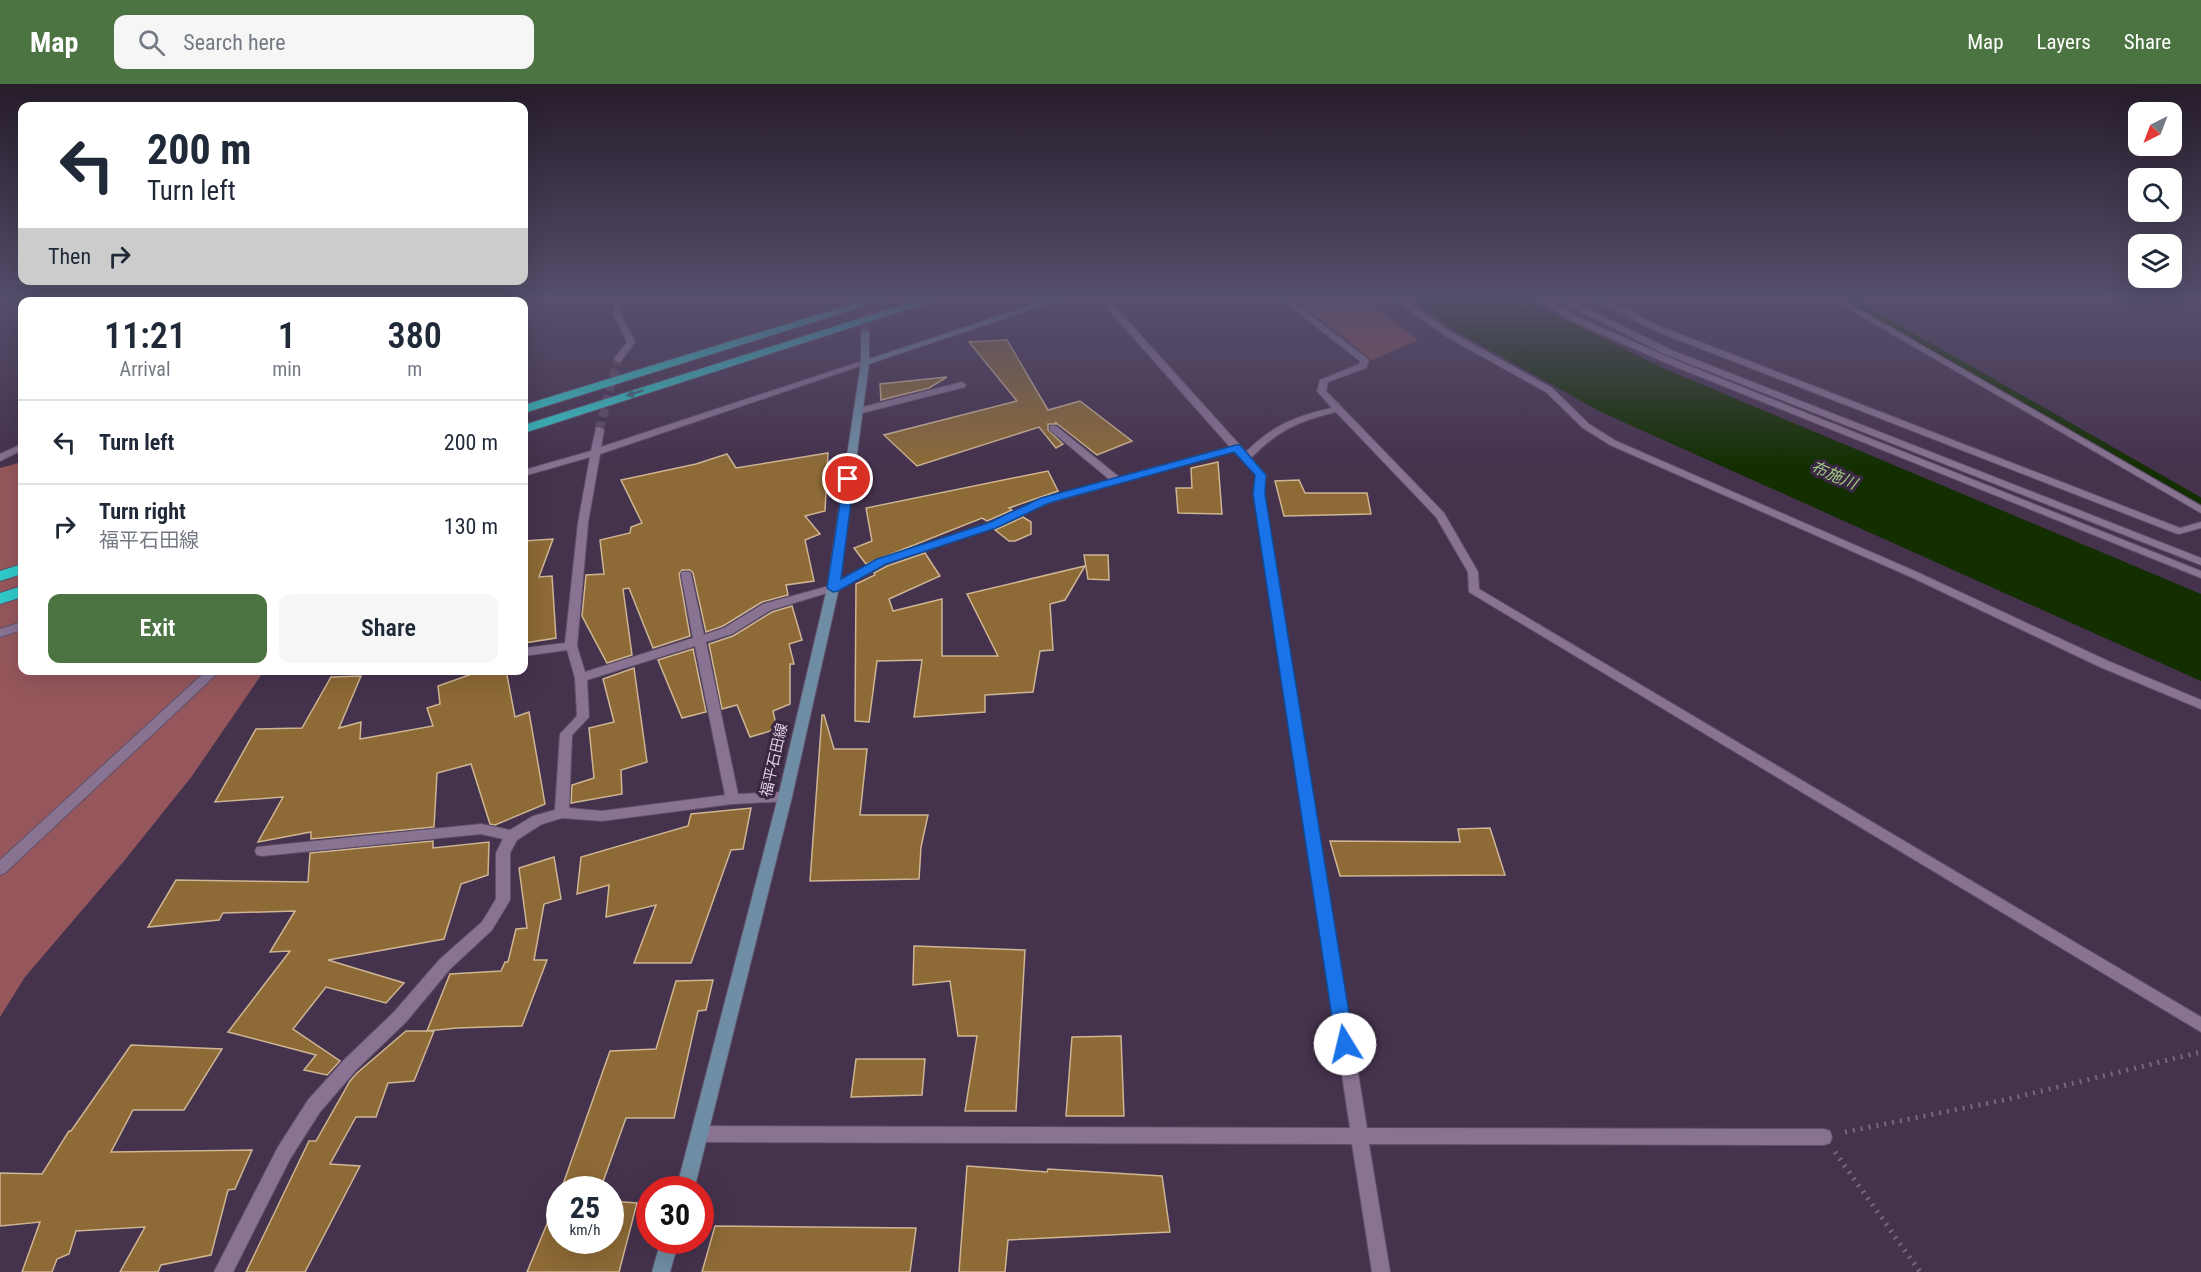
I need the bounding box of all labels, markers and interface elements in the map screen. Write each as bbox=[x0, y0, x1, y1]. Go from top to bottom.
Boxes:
search box bbox=[114, 15, 534, 69]
text: Map bbox=[30, 26, 78, 59]
icon: search bbox=[135, 26, 168, 59]
text: Search here bbox=[183, 30, 286, 55]
text: Map bbox=[1967, 30, 2004, 54]
text: Layers bbox=[2037, 30, 2091, 54]
text: Share bbox=[2124, 30, 2171, 54]
north arrow bbox=[2128, 102, 2182, 156]
map controls bbox=[2128, 102, 2182, 288]
text: 200 m bbox=[147, 125, 252, 174]
icon: left bbox=[48, 126, 126, 204]
button: search bbox=[2128, 168, 2182, 222]
text: Turn left bbox=[147, 175, 236, 207]
button: layers bbox=[2128, 234, 2182, 288]
icon: right bbox=[103, 240, 136, 273]
text: Then bbox=[48, 244, 91, 269]
text: 11:21 bbox=[104, 315, 186, 357]
text: 1 bbox=[278, 315, 296, 357]
text: 380 bbox=[388, 315, 442, 357]
text: Arrival bbox=[120, 357, 171, 381]
text: min bbox=[272, 357, 301, 381]
text: m bbox=[407, 357, 422, 381]
one-way arrow bbox=[626, 389, 644, 398]
icon: left bbox=[48, 426, 81, 459]
text: Turn left bbox=[99, 430, 174, 455]
text: 200 m bbox=[444, 430, 498, 455]
pin bbox=[822, 453, 873, 504]
water label: 布施川 bbox=[1808, 457, 1862, 494]
icon: arrive bbox=[831, 462, 864, 495]
text: Turn right bbox=[99, 499, 186, 524]
icon: right bbox=[48, 510, 81, 543]
text: 130 m bbox=[444, 514, 498, 539]
text: 福平石田線 bbox=[99, 528, 199, 552]
button: Exit bbox=[48, 594, 267, 663]
button: Share bbox=[279, 594, 498, 663]
street label: 福平石田線 bbox=[757, 721, 791, 799]
position arrow bbox=[1313, 1012, 1377, 1076]
speed limit sign: 30 bbox=[636, 1176, 714, 1254]
text: 25 bbox=[570, 1190, 600, 1225]
text: km/h bbox=[570, 1221, 600, 1239]

